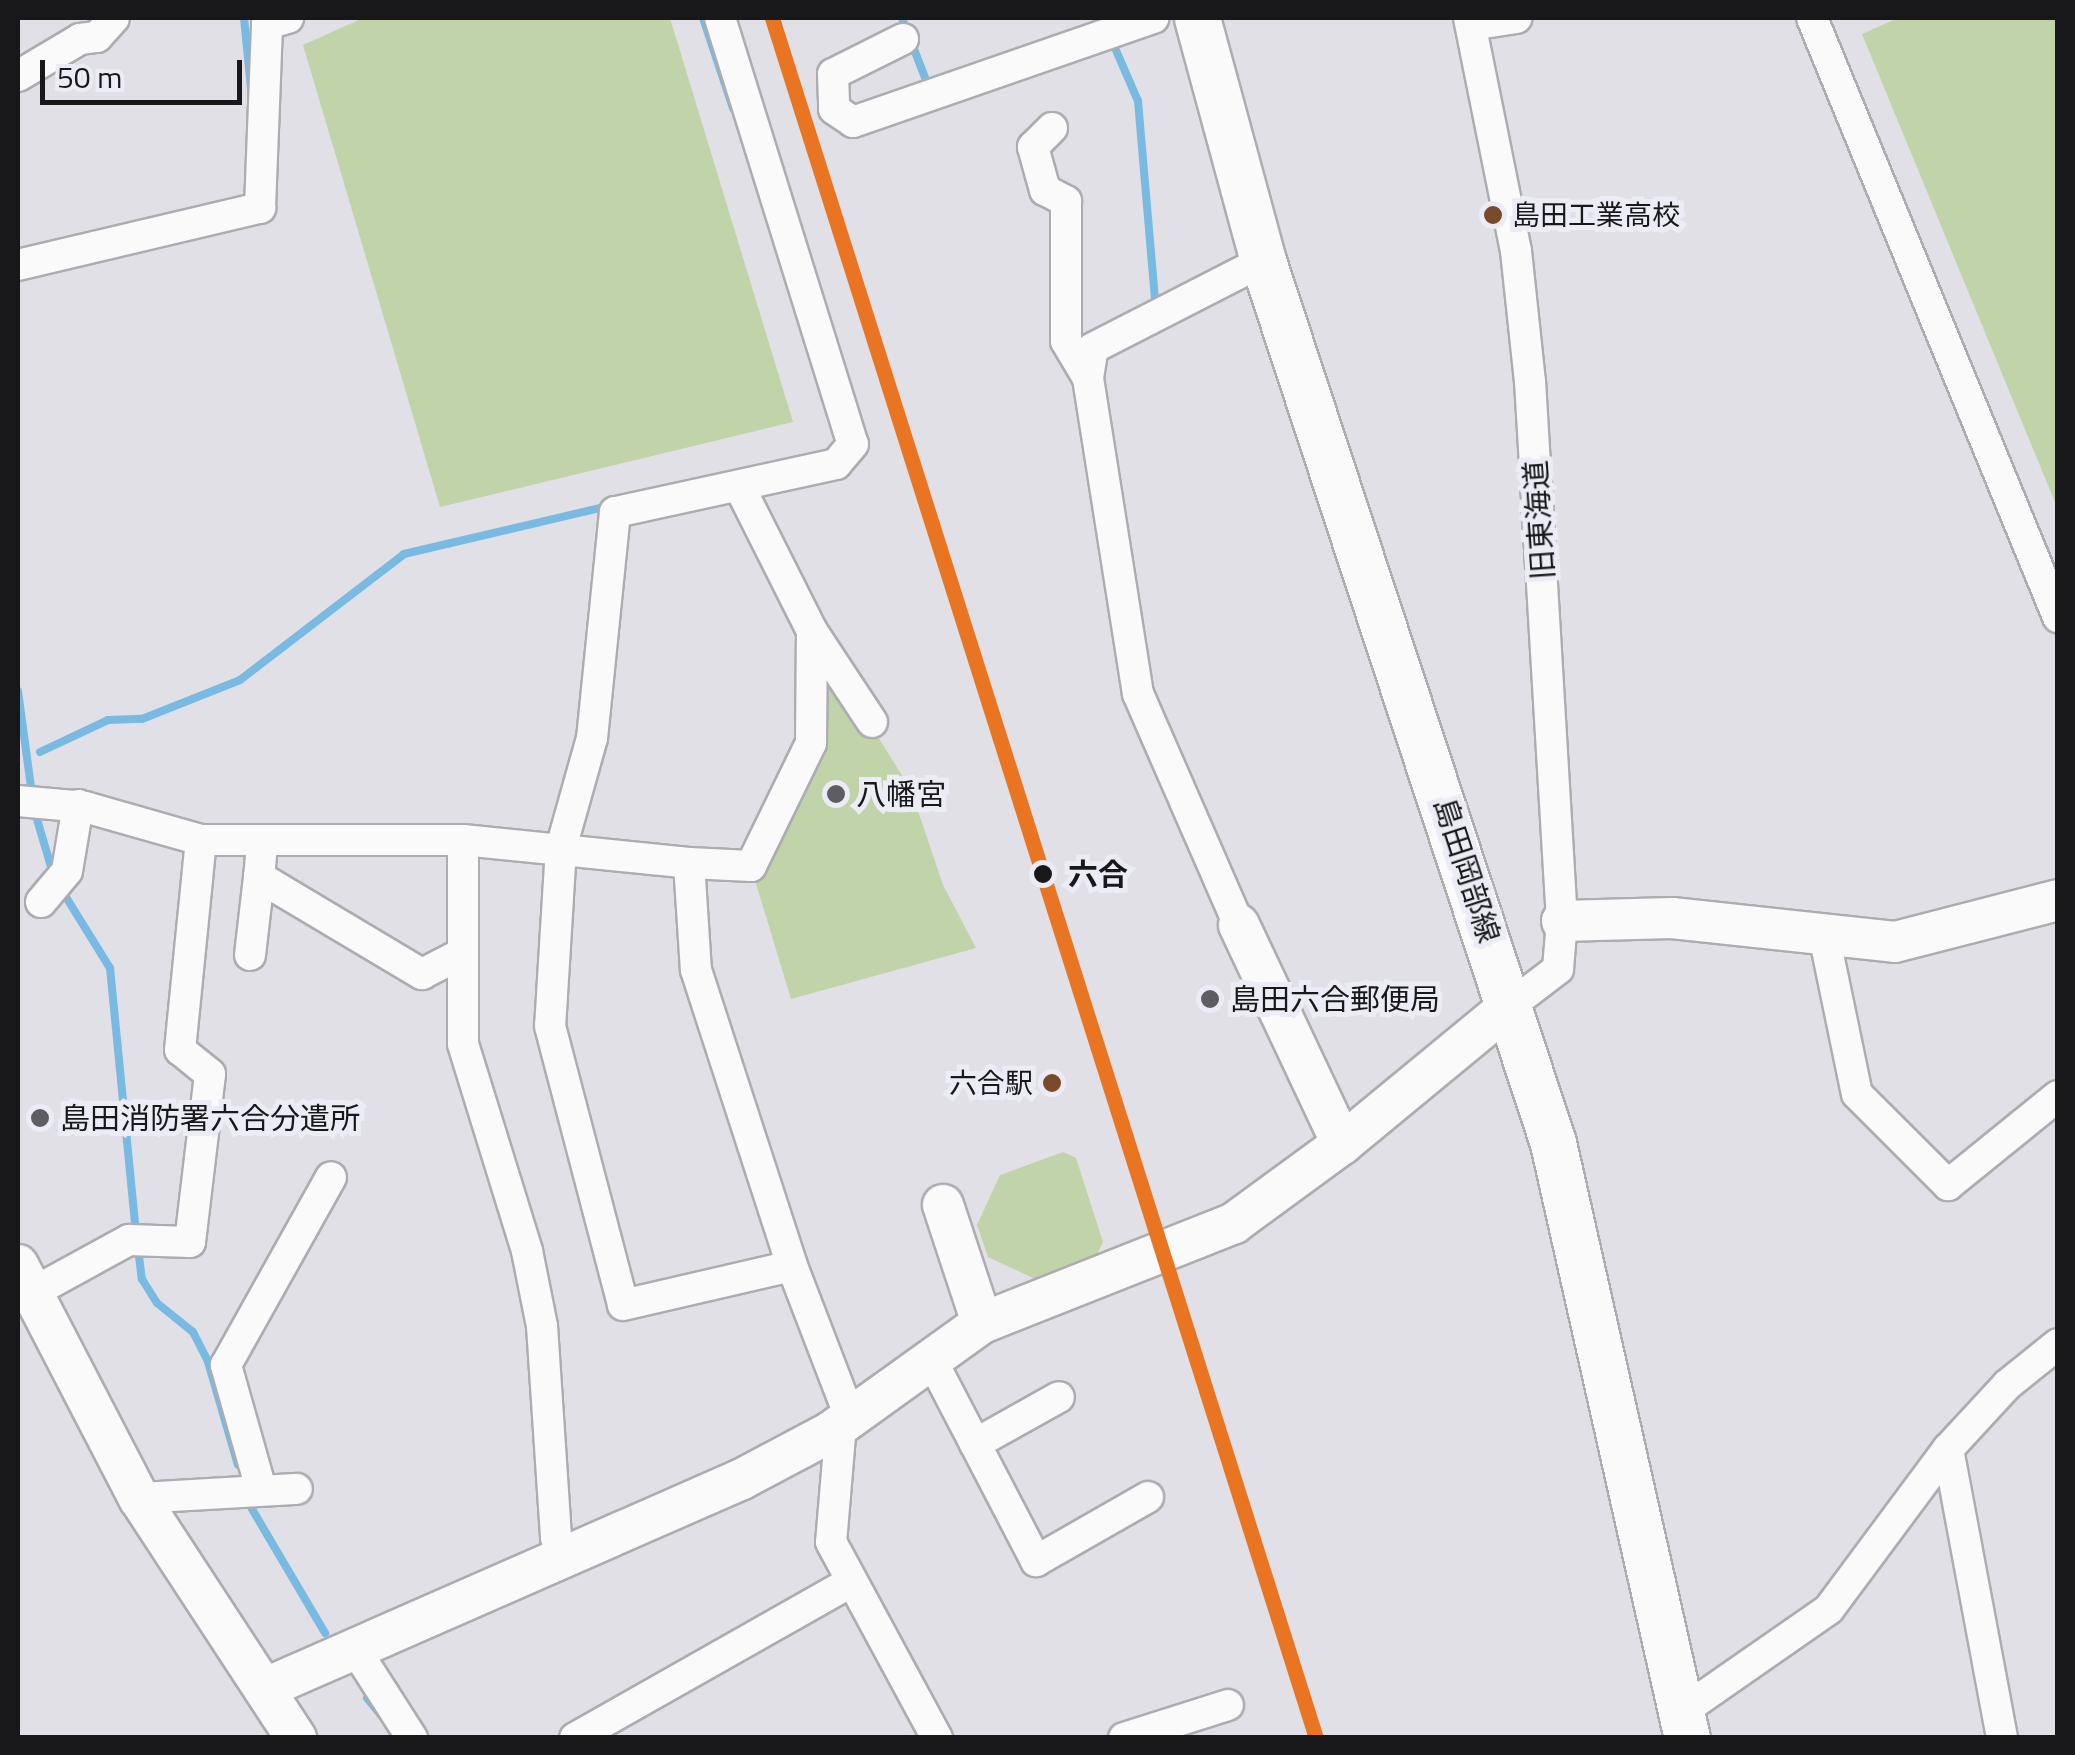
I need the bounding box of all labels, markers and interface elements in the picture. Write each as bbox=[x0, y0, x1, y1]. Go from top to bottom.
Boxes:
scale bar bbox=[45, 40, 248, 102]
text: 50 m bbox=[57, 54, 122, 100]
place label: 島田工業高校 bbox=[1512, 198, 1680, 232]
marker: 島田工業高校 bbox=[1483, 205, 1503, 225]
street label: 旧東海道 bbox=[1517, 459, 1561, 581]
place label: 八幡宮 bbox=[856, 776, 946, 812]
marker: 八幡宮 bbox=[825, 783, 847, 805]
street label: 島田岡部線 bbox=[1427, 793, 1507, 947]
place label: 六合 bbox=[1068, 856, 1128, 892]
marker: 六合 bbox=[1027, 858, 1059, 890]
place label: 島田六合郵便局 bbox=[1230, 981, 1440, 1017]
marker: 島田六合郵便局 bbox=[1199, 988, 1221, 1010]
place label: 六合駅 bbox=[949, 1066, 1033, 1100]
marker: 六合駅 bbox=[1042, 1073, 1062, 1093]
place label: 島田消防署六合分遣所 bbox=[60, 1100, 360, 1136]
marker: 島田消防署六合分遣所 bbox=[29, 1107, 51, 1129]

